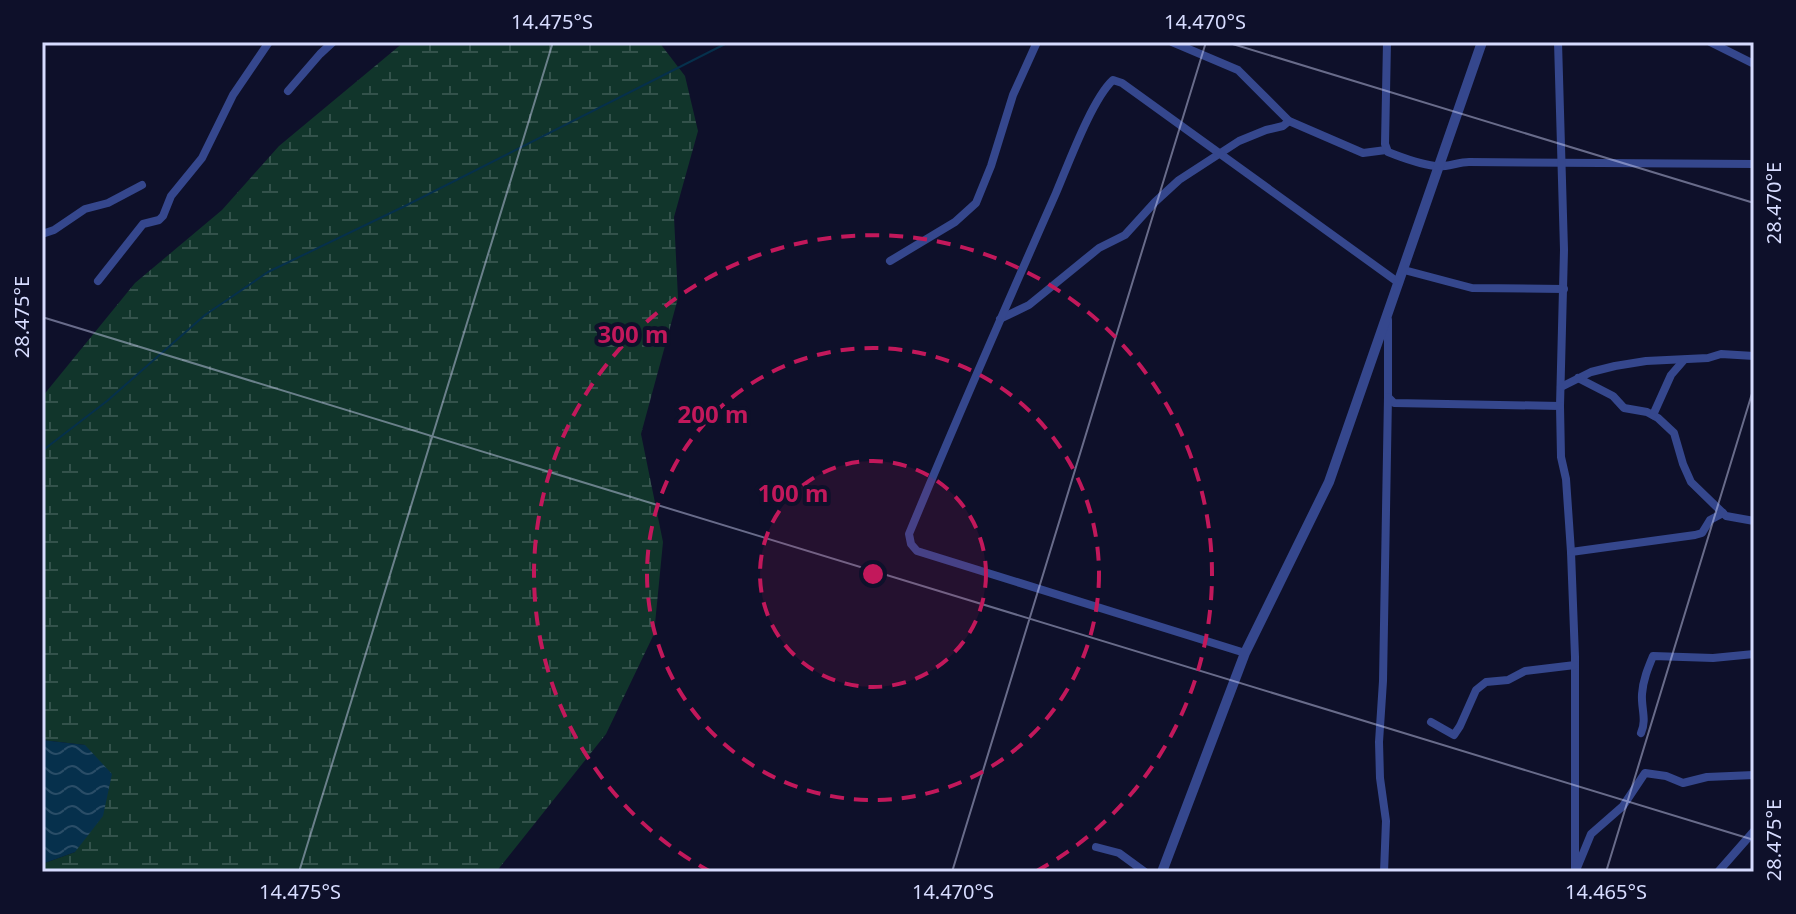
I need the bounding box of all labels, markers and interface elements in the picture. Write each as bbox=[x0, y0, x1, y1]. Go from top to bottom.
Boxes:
text: 14.475°S bbox=[511, 8, 593, 35]
text: 14.470°S bbox=[1164, 8, 1246, 35]
text: 28.470°E bbox=[1760, 162, 1787, 244]
text: 28.475°E bbox=[8, 276, 35, 358]
text: 300 m bbox=[598, 317, 668, 350]
text: 200 m bbox=[678, 397, 748, 430]
text: 100 m bbox=[758, 476, 828, 509]
centre of rings bbox=[859, 560, 887, 588]
text: 28.475°E bbox=[1760, 799, 1787, 881]
text: 14.475°S bbox=[259, 878, 341, 905]
text: 14.470°S bbox=[912, 878, 994, 905]
text: 14.465°S bbox=[1565, 878, 1647, 905]

